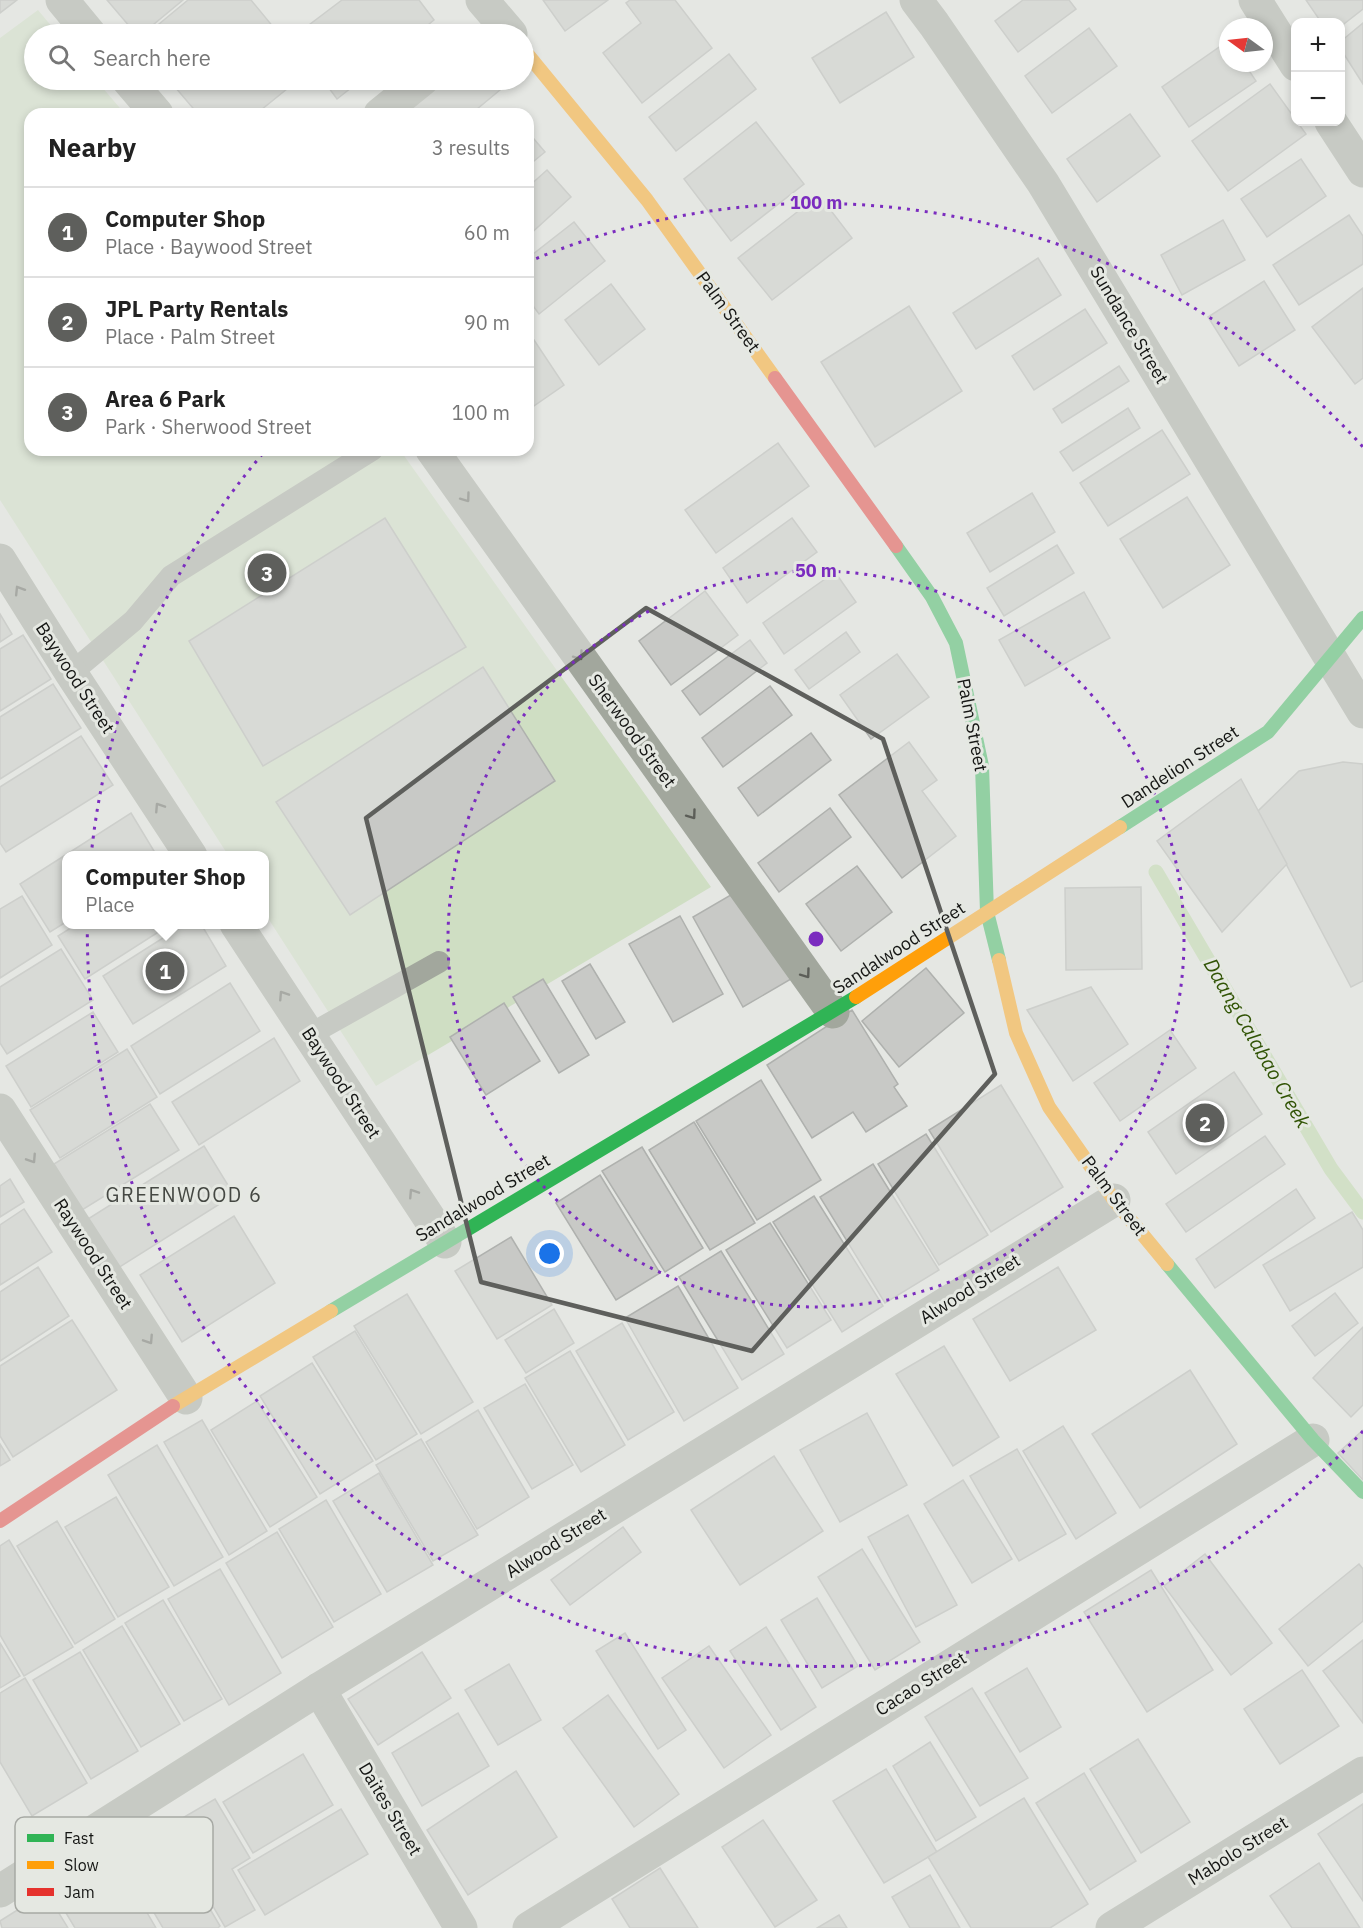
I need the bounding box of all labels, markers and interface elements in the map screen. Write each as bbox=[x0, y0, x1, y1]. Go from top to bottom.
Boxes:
north arrow bbox=[1219, 18, 1273, 72]
map controls bbox=[1291, 18, 1345, 126]
button: + bbox=[1291, 18, 1345, 72]
search box bbox=[24, 24, 534, 90]
icon: search bbox=[45, 41, 78, 74]
text: Search here bbox=[93, 43, 211, 72]
button: − bbox=[1291, 72, 1345, 126]
text: Nearby bbox=[48, 130, 136, 164]
text: 3 results bbox=[432, 134, 510, 161]
text: 100 m bbox=[790, 191, 842, 214]
text: Computer Shop bbox=[105, 204, 265, 233]
text: 1 bbox=[62, 219, 74, 246]
text: 60 m bbox=[464, 219, 510, 246]
text: Place · Baywood Street bbox=[105, 233, 313, 260]
street label: Sundance Street bbox=[1085, 262, 1174, 388]
street label: Palm Street bbox=[691, 267, 766, 357]
text: JPL Party Rentals bbox=[105, 294, 288, 323]
text: 2 bbox=[62, 309, 74, 336]
text: 90 m bbox=[464, 309, 510, 336]
text: Place · Palm Street bbox=[105, 323, 275, 350]
text: Area 6 Park bbox=[105, 384, 226, 413]
text: 3 bbox=[62, 399, 74, 426]
text: 100 m bbox=[452, 399, 510, 426]
text: Park · Sherwood Street bbox=[105, 413, 312, 440]
one-way arrow bbox=[459, 491, 470, 502]
pin: 3 bbox=[248, 550, 286, 596]
text: 50 m bbox=[795, 559, 837, 582]
one-way arrow bbox=[14, 586, 26, 596]
street label: Baywood Street bbox=[31, 618, 120, 738]
one-way arrow bbox=[572, 650, 583, 661]
street label: Sherwood Street bbox=[583, 669, 681, 792]
street label: Palm Street bbox=[952, 676, 993, 774]
street label: Dandelion Street bbox=[1117, 720, 1243, 813]
one-way arrow bbox=[155, 802, 166, 813]
one-way arrow bbox=[685, 808, 696, 819]
popup bbox=[62, 851, 269, 929]
text: Computer Shop bbox=[85, 862, 246, 891]
text: Place bbox=[85, 891, 135, 918]
street label: Sandalwood Street bbox=[828, 896, 969, 999]
centre of rings bbox=[806, 929, 826, 949]
pin: 1 bbox=[146, 948, 184, 994]
water label: Daang Calabao Creek bbox=[1198, 953, 1317, 1133]
one-way arrow bbox=[799, 967, 810, 978]
one-way arrow bbox=[278, 991, 290, 1001]
street label: Baywood Street bbox=[297, 1023, 386, 1143]
pin: 2 bbox=[1186, 1100, 1224, 1146]
street label: Sandalwood Street bbox=[411, 1148, 554, 1247]
street label: Palm Street bbox=[1077, 1151, 1152, 1240]
one-way arrow bbox=[24, 1153, 36, 1163]
district label: GREENWOOD 6 bbox=[106, 1181, 262, 1208]
one-way arrow bbox=[409, 1188, 420, 1199]
street label: Raywood Street bbox=[49, 1194, 138, 1314]
your location bbox=[535, 1239, 564, 1268]
street label: Alwood Street bbox=[915, 1249, 1024, 1329]
one-way arrow bbox=[142, 1333, 153, 1344]
street label: Alwood Street bbox=[501, 1503, 610, 1583]
street label: Cacao Street bbox=[871, 1646, 971, 1721]
street label: Daites Street bbox=[354, 1758, 427, 1860]
street label: Mabolo Street bbox=[1184, 1811, 1292, 1890]
legend bbox=[15, 1817, 213, 1913]
text: Fast bbox=[64, 1828, 94, 1848]
text: Slow bbox=[64, 1855, 99, 1875]
text: Jam bbox=[64, 1882, 95, 1902]

